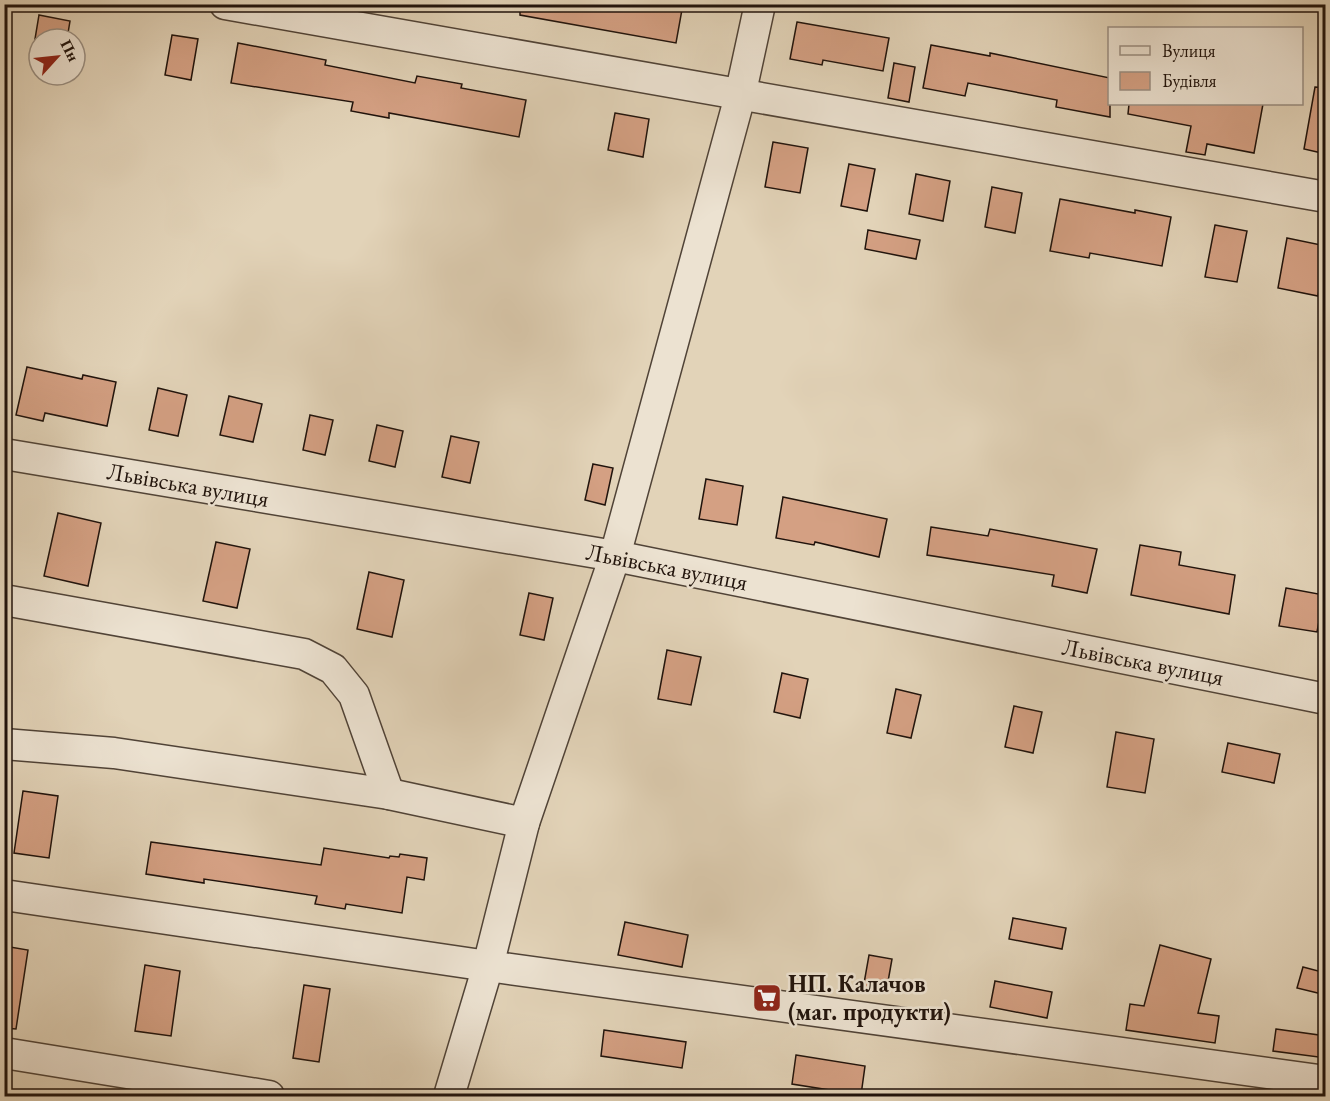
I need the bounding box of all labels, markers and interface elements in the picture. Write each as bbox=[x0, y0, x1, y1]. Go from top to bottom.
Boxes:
north arrow bbox=[27, 27, 87, 87]
legend bbox=[1108, 27, 1303, 105]
text: Пн bbox=[56, 36, 84, 65]
text: Вулиця bbox=[1162, 39, 1215, 62]
text: Будівля bbox=[1162, 69, 1217, 92]
street label: Львівська вулиця bbox=[105, 455, 272, 514]
street label: Львівська вулиця bbox=[584, 536, 751, 597]
street label: Львівська вулиця bbox=[1060, 631, 1227, 692]
place label: НП. Калачов (маг. продукти) bbox=[788, 968, 951, 1028]
supermarket icon: НП. Калачов (маг. продукти) bbox=[751, 982, 783, 1014]

